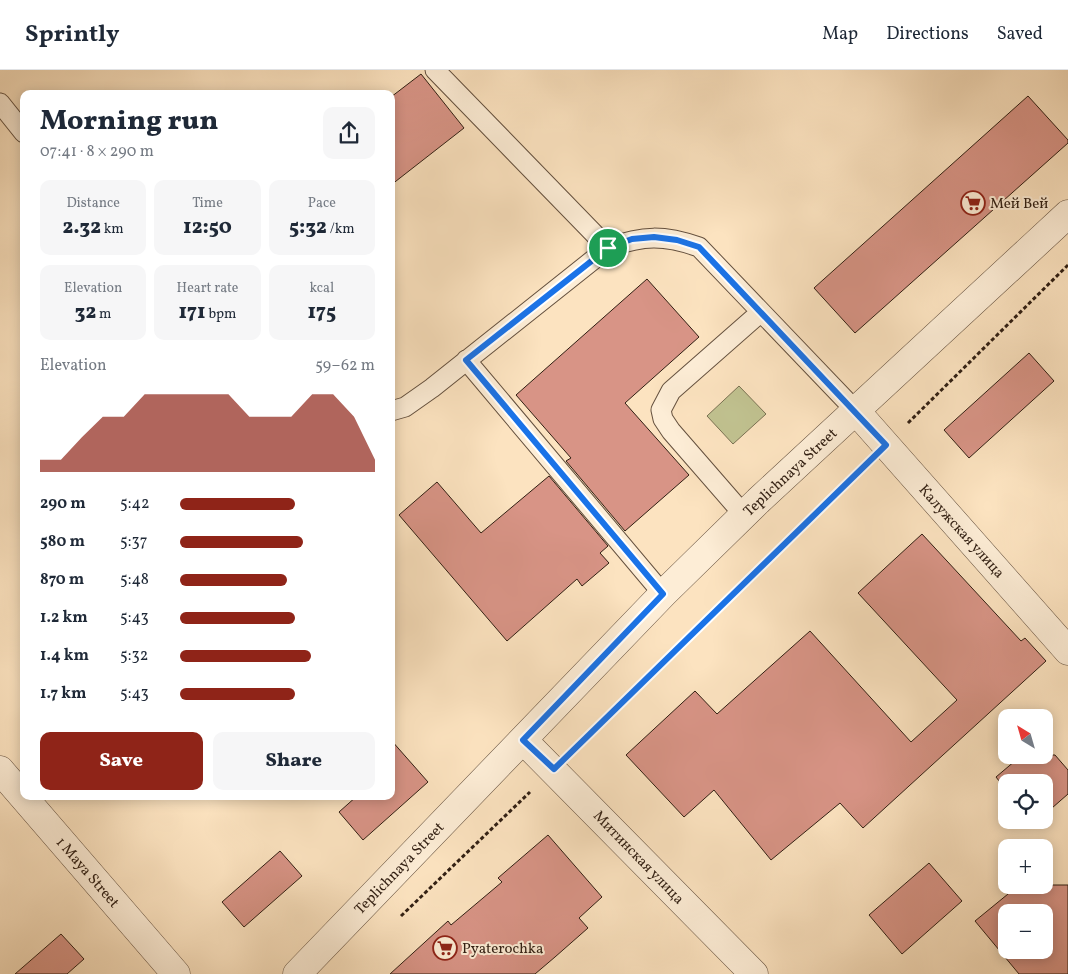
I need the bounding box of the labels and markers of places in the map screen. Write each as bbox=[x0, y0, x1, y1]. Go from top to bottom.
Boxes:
supermarket icon: Мей Вей bbox=[960, 190, 986, 216]
place label: Мей Вей bbox=[990, 194, 1049, 215]
pin bbox=[587, 227, 629, 269]
supermarket icon: Pyaterochka bbox=[432, 935, 458, 961]
place label: Pyaterochka bbox=[462, 939, 543, 960]

